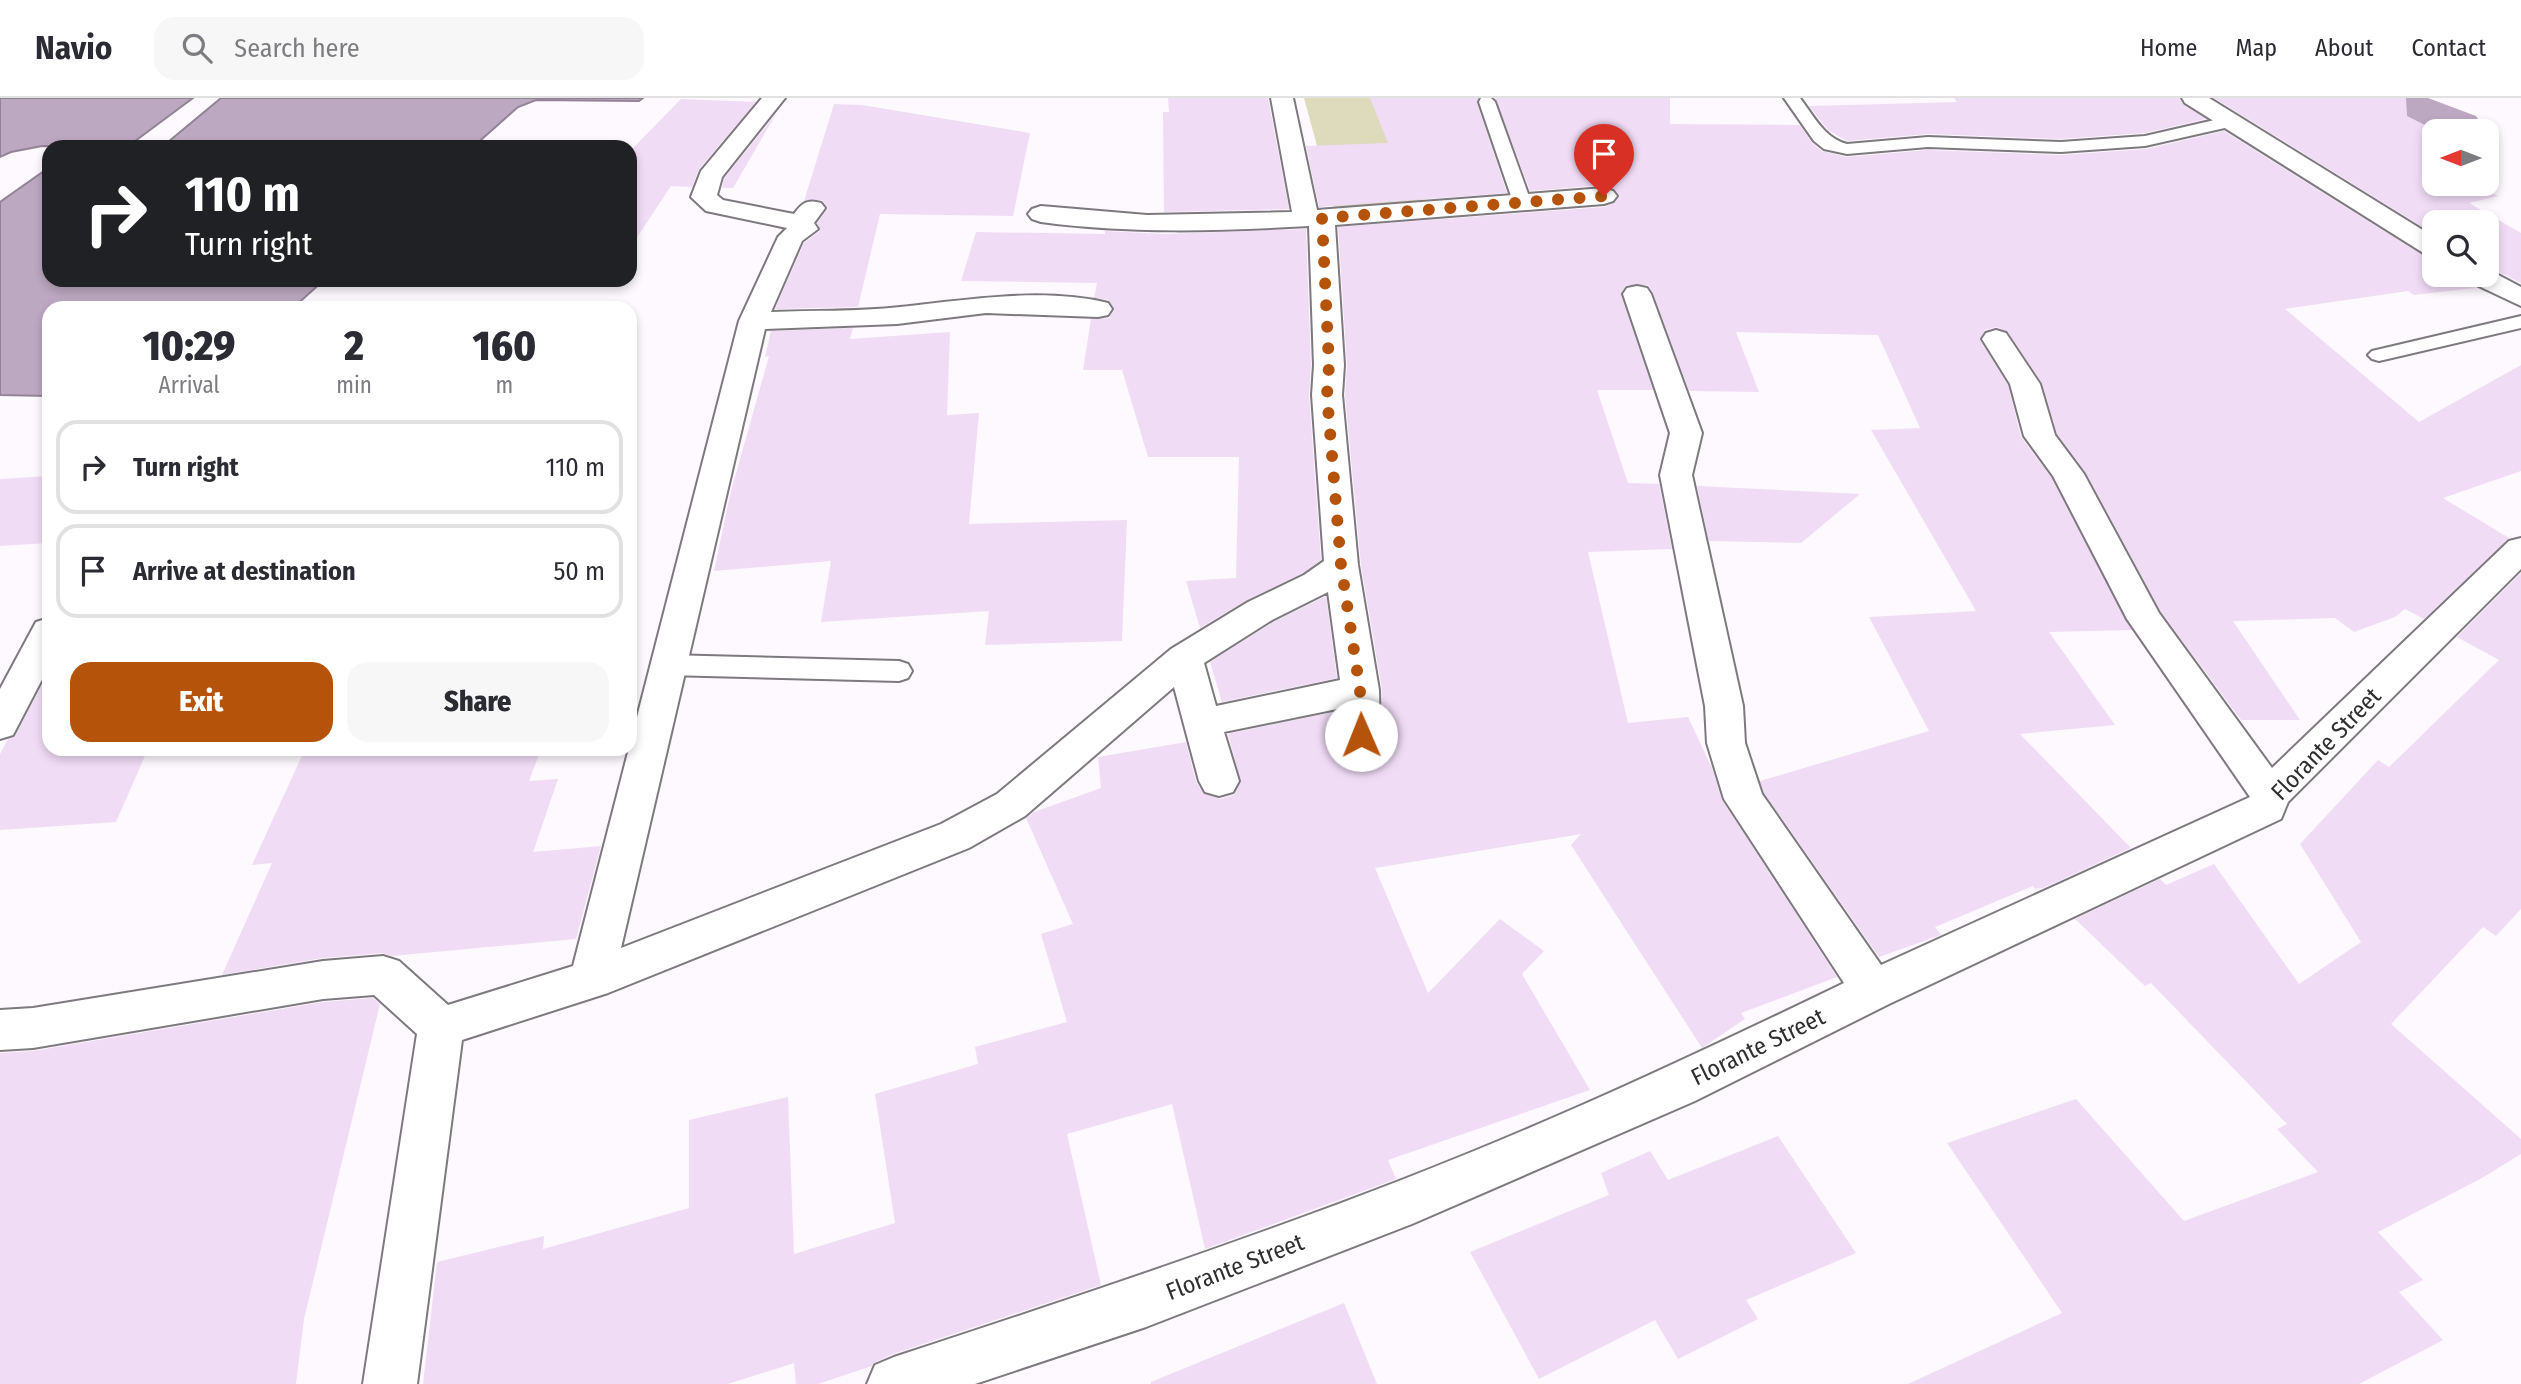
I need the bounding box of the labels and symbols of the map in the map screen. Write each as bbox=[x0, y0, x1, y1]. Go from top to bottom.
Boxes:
north arrow bbox=[2422, 119, 2499, 196]
pin bbox=[1574, 124, 1634, 196]
street label: Florante Street bbox=[2266, 682, 2387, 806]
position arrow bbox=[1324, 698, 1398, 772]
street label: Florante Street bbox=[1687, 1003, 1830, 1091]
street label: Florante Street bbox=[1162, 1228, 1308, 1306]

